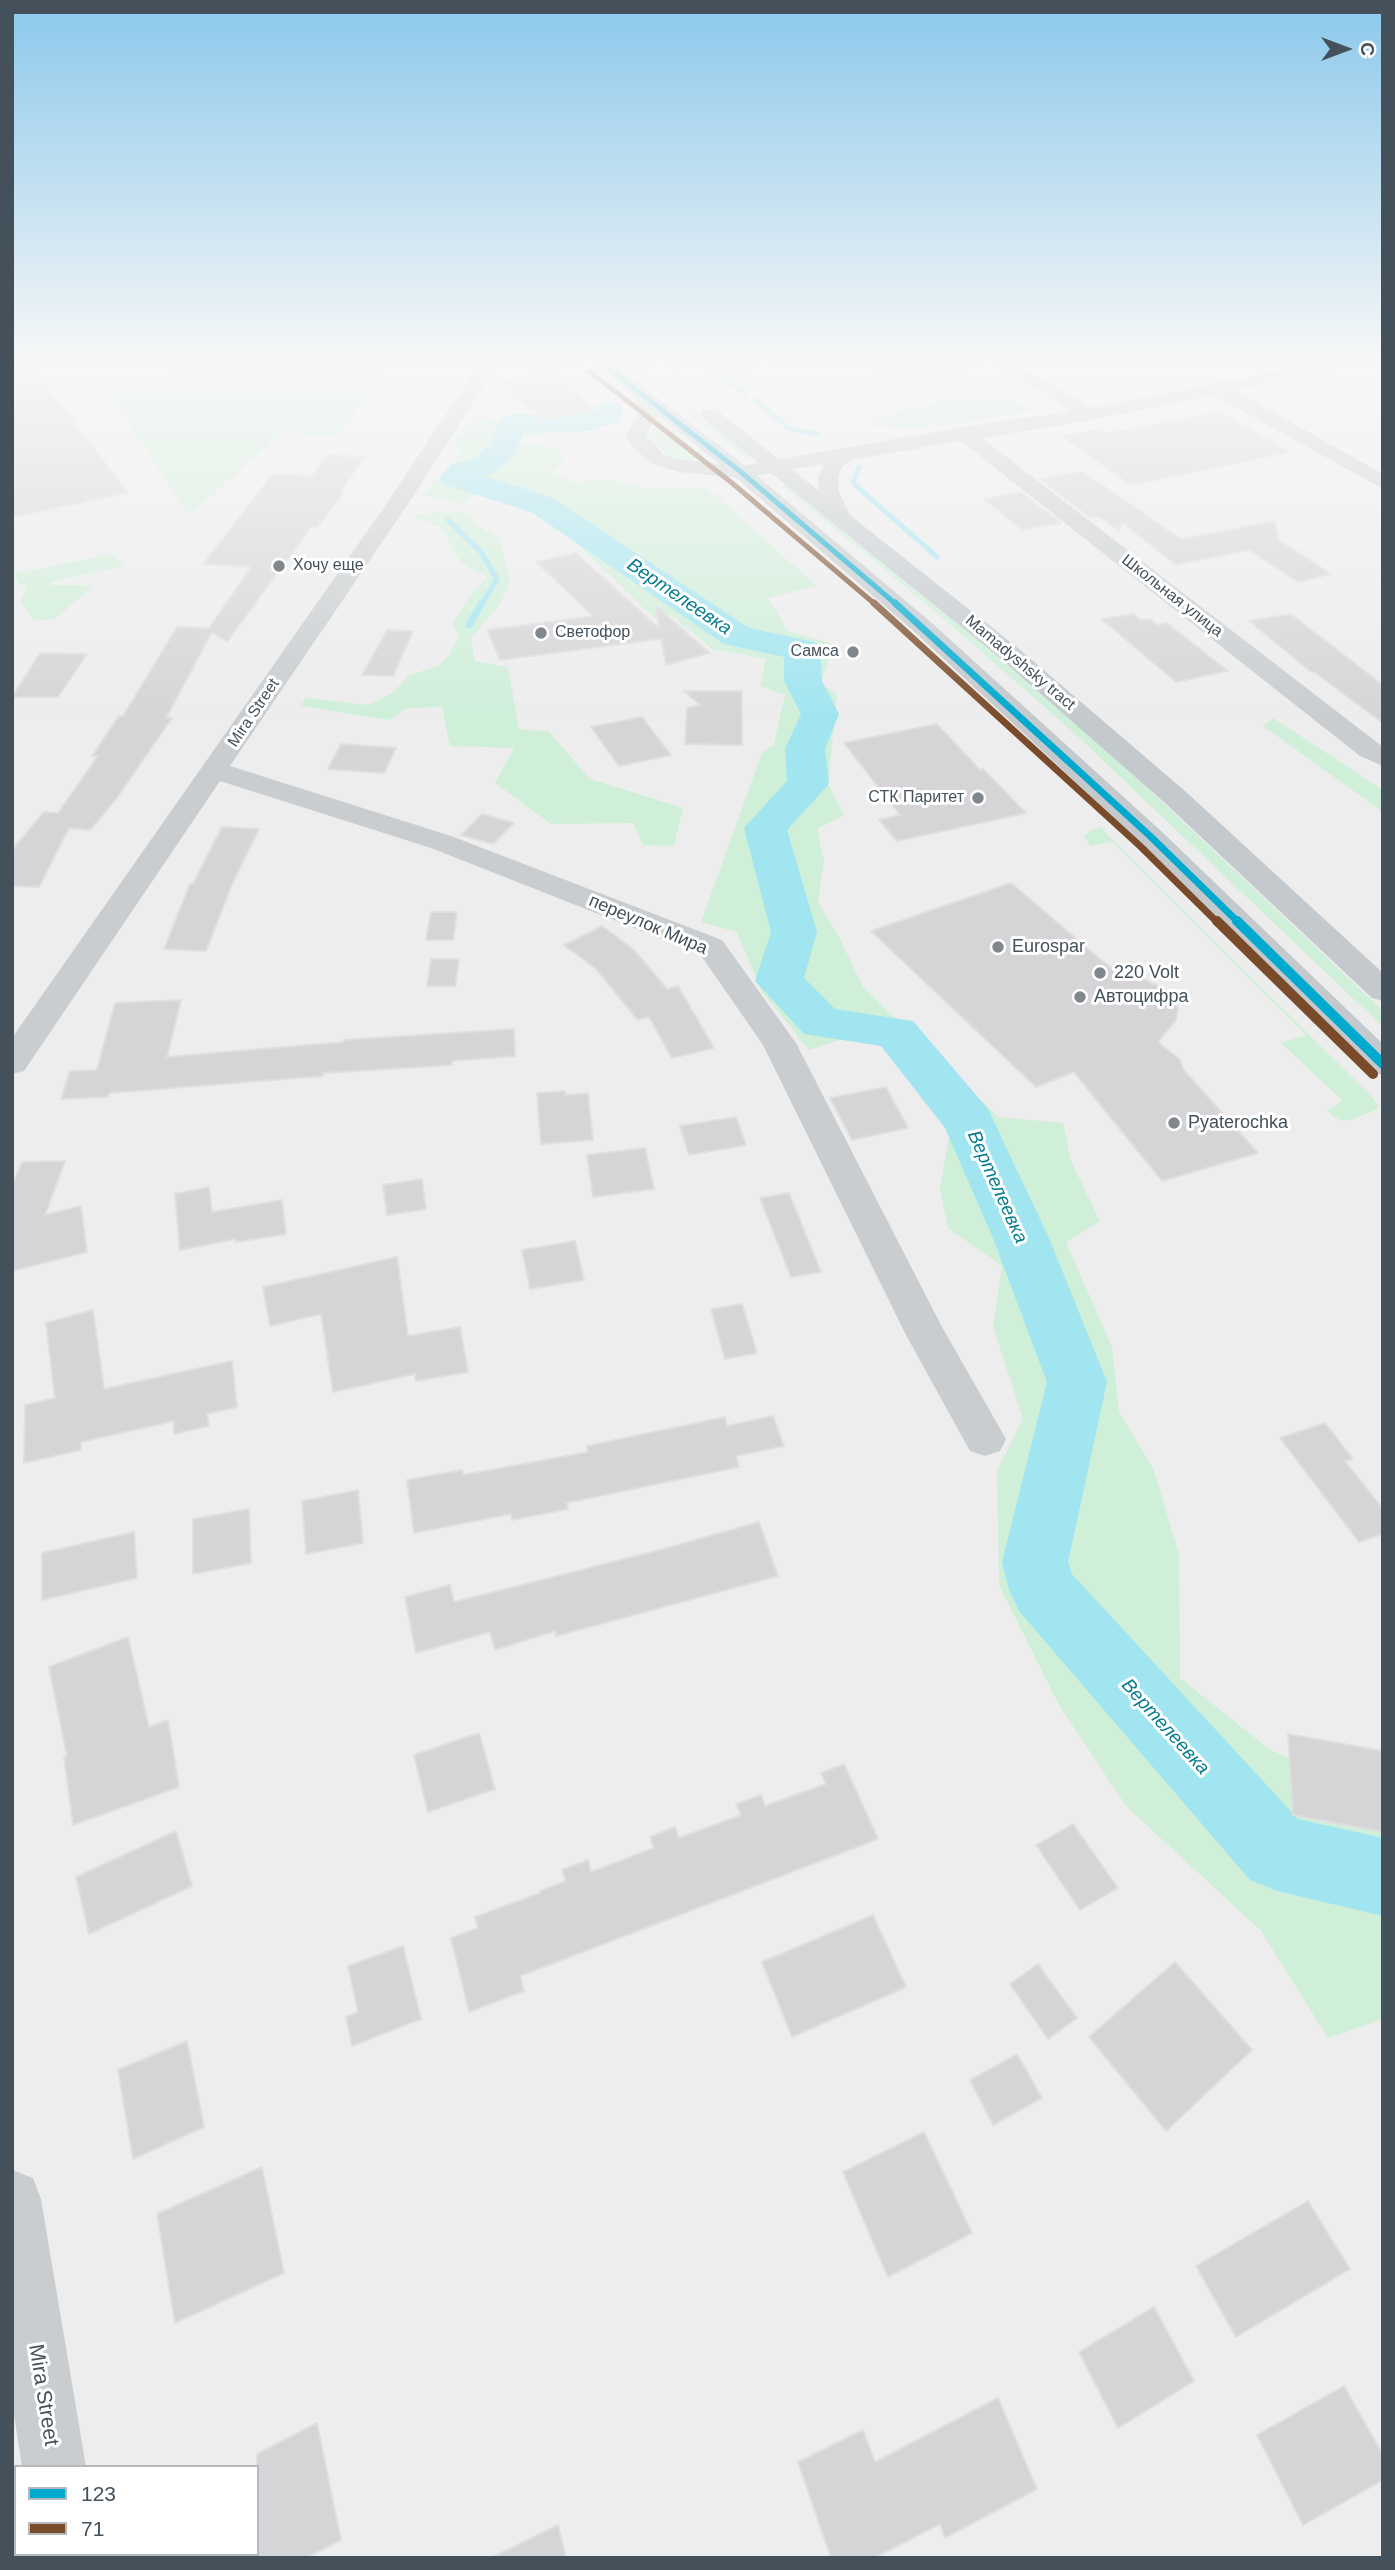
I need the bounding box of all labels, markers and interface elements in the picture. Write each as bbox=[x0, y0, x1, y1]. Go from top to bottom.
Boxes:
north arrow bbox=[1311, 14, 1381, 84]
text: С bbox=[1357, 42, 1378, 56]
street label: Школьная улица bbox=[1118, 551, 1226, 641]
water label: Вертелеевка bbox=[623, 554, 735, 640]
place label: Хочу еще bbox=[293, 556, 364, 576]
marker: Хочу еще bbox=[271, 558, 287, 574]
street label: Mamadyshsky tract bbox=[961, 611, 1079, 715]
place label: Светофор bbox=[555, 623, 630, 643]
marker: Светофор bbox=[533, 625, 549, 641]
place label: Самса bbox=[790, 642, 839, 662]
marker: Самса bbox=[845, 644, 861, 660]
street label: Mira Street bbox=[224, 675, 284, 751]
place label: СТК Паритет bbox=[868, 788, 964, 808]
marker: СТК Паритет bbox=[970, 790, 986, 806]
street label: переулок Мира bbox=[585, 890, 711, 960]
place label: Eurospar bbox=[1012, 936, 1085, 958]
marker: Eurospar bbox=[990, 939, 1006, 955]
place label: 220 Volt bbox=[1114, 962, 1179, 984]
marker: 220 Volt bbox=[1092, 965, 1108, 981]
place label: Автоцифра bbox=[1094, 986, 1188, 1008]
marker: Автоцифра bbox=[1072, 989, 1088, 1005]
place label: Pyaterochka bbox=[1188, 1112, 1288, 1134]
marker: Pyaterochka bbox=[1166, 1115, 1182, 1131]
water label: Вертелеевка bbox=[962, 1127, 1032, 1247]
water label: Вертелеевка bbox=[1116, 1674, 1214, 1780]
street label: Mira Street bbox=[23, 2342, 63, 2448]
legend bbox=[14, 2465, 259, 2556]
text: 123 bbox=[81, 2482, 116, 2505]
text: 71 bbox=[81, 2517, 104, 2540]

